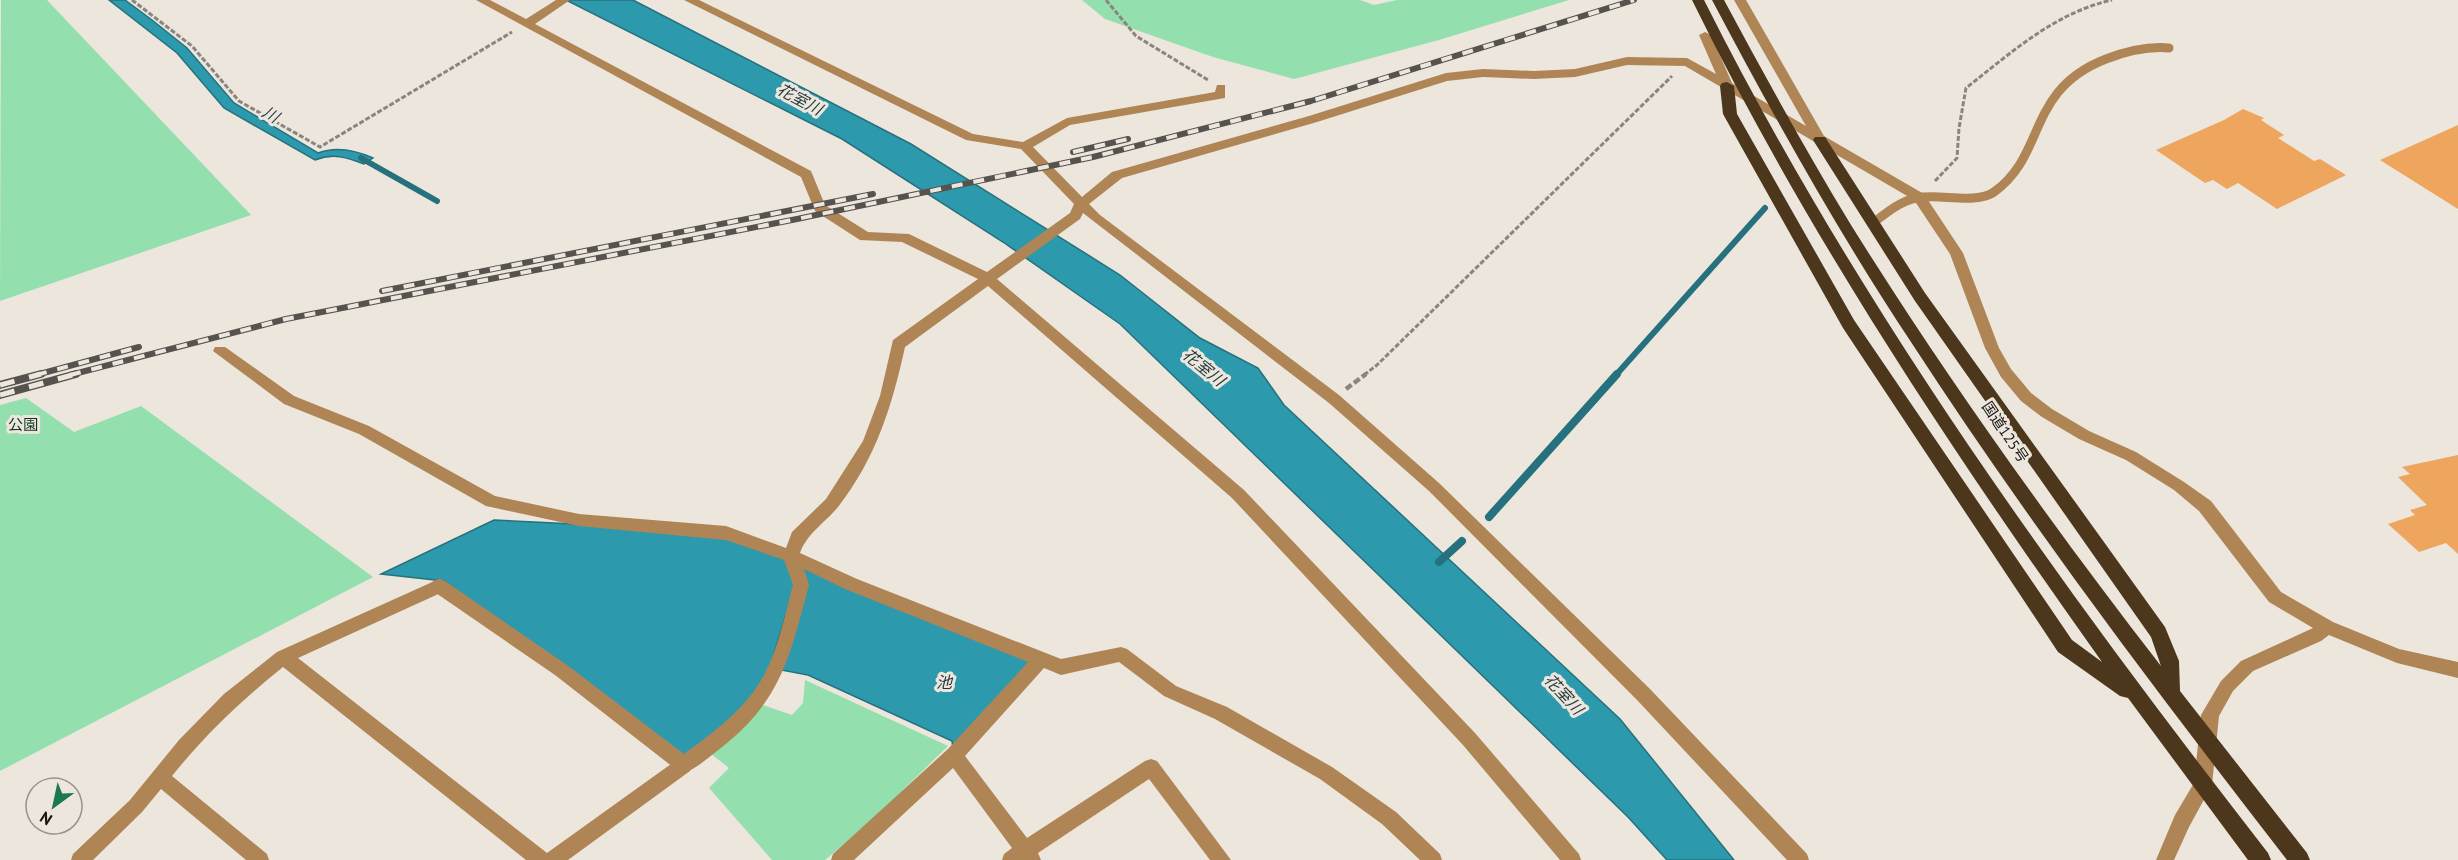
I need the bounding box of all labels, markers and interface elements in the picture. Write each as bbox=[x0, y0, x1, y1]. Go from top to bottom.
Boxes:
water label: 花室川 bbox=[774, 79, 828, 120]
water label: 川 bbox=[259, 101, 285, 128]
water label: 花室川 bbox=[1179, 344, 1230, 391]
street label: 国道125号 bbox=[1978, 398, 2033, 466]
park label: 公園 bbox=[8, 415, 38, 434]
water label: 花室川 bbox=[1540, 670, 1589, 720]
water label: 池 bbox=[936, 672, 954, 692]
north arrow bbox=[24, 776, 84, 836]
text: N bbox=[36, 807, 56, 830]

